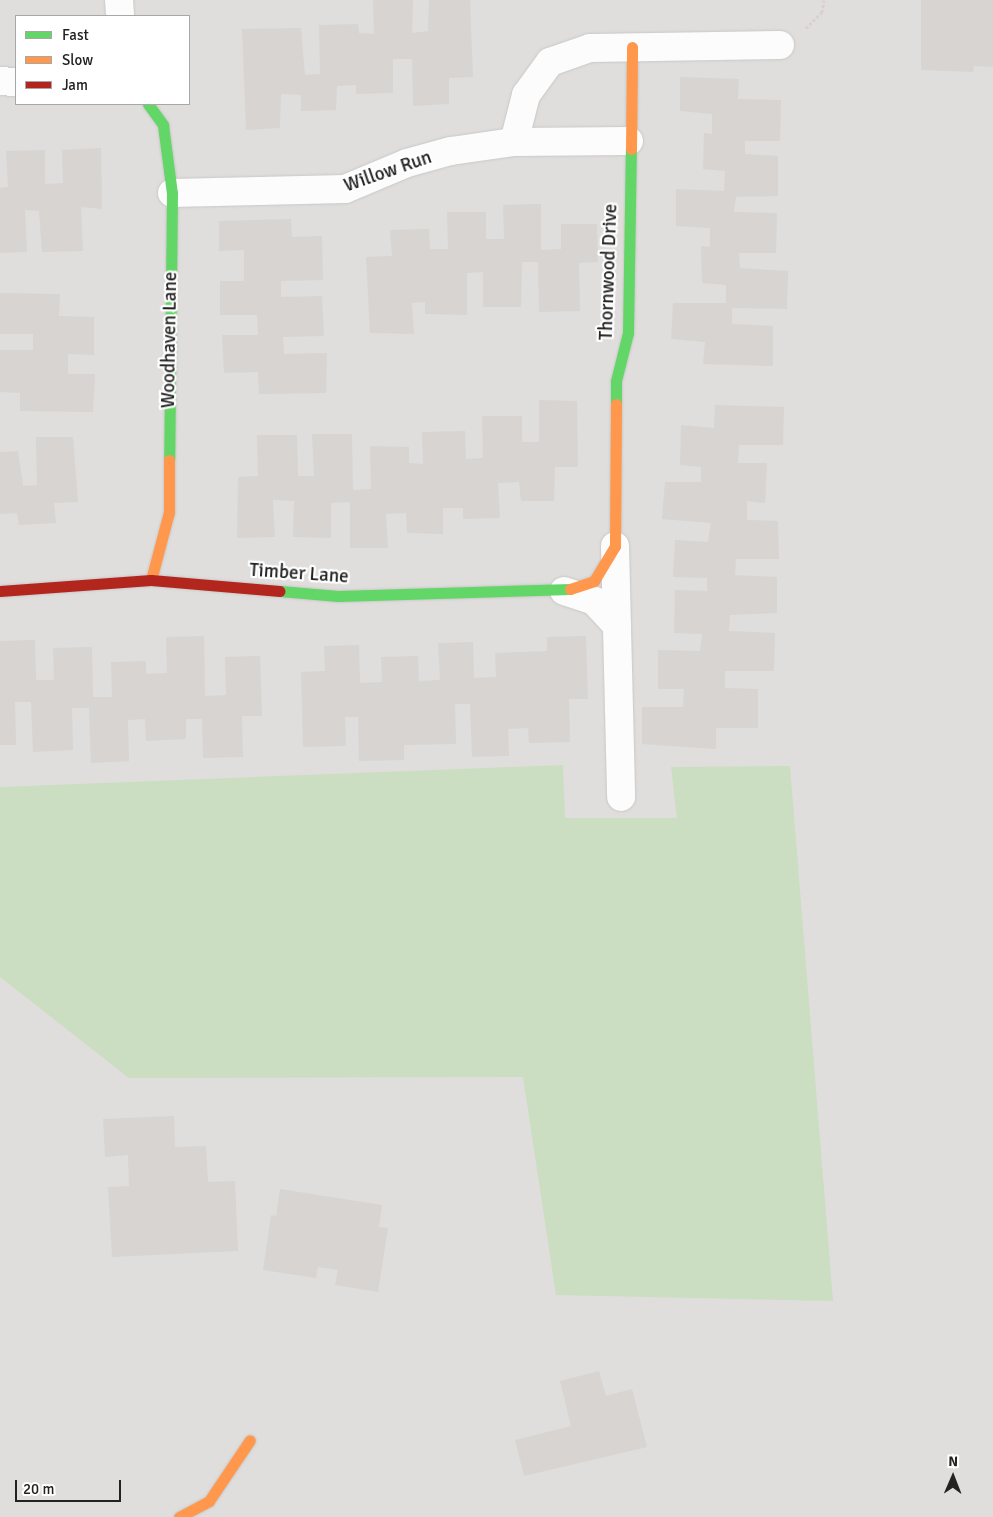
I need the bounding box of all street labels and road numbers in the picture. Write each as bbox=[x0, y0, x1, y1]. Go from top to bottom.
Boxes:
street label: Willow Run bbox=[341, 146, 435, 198]
street label: Thornwood Drive bbox=[595, 203, 623, 341]
street label: Woodhaven Lane bbox=[157, 272, 183, 408]
street label: Timber Lane bbox=[249, 559, 349, 589]

